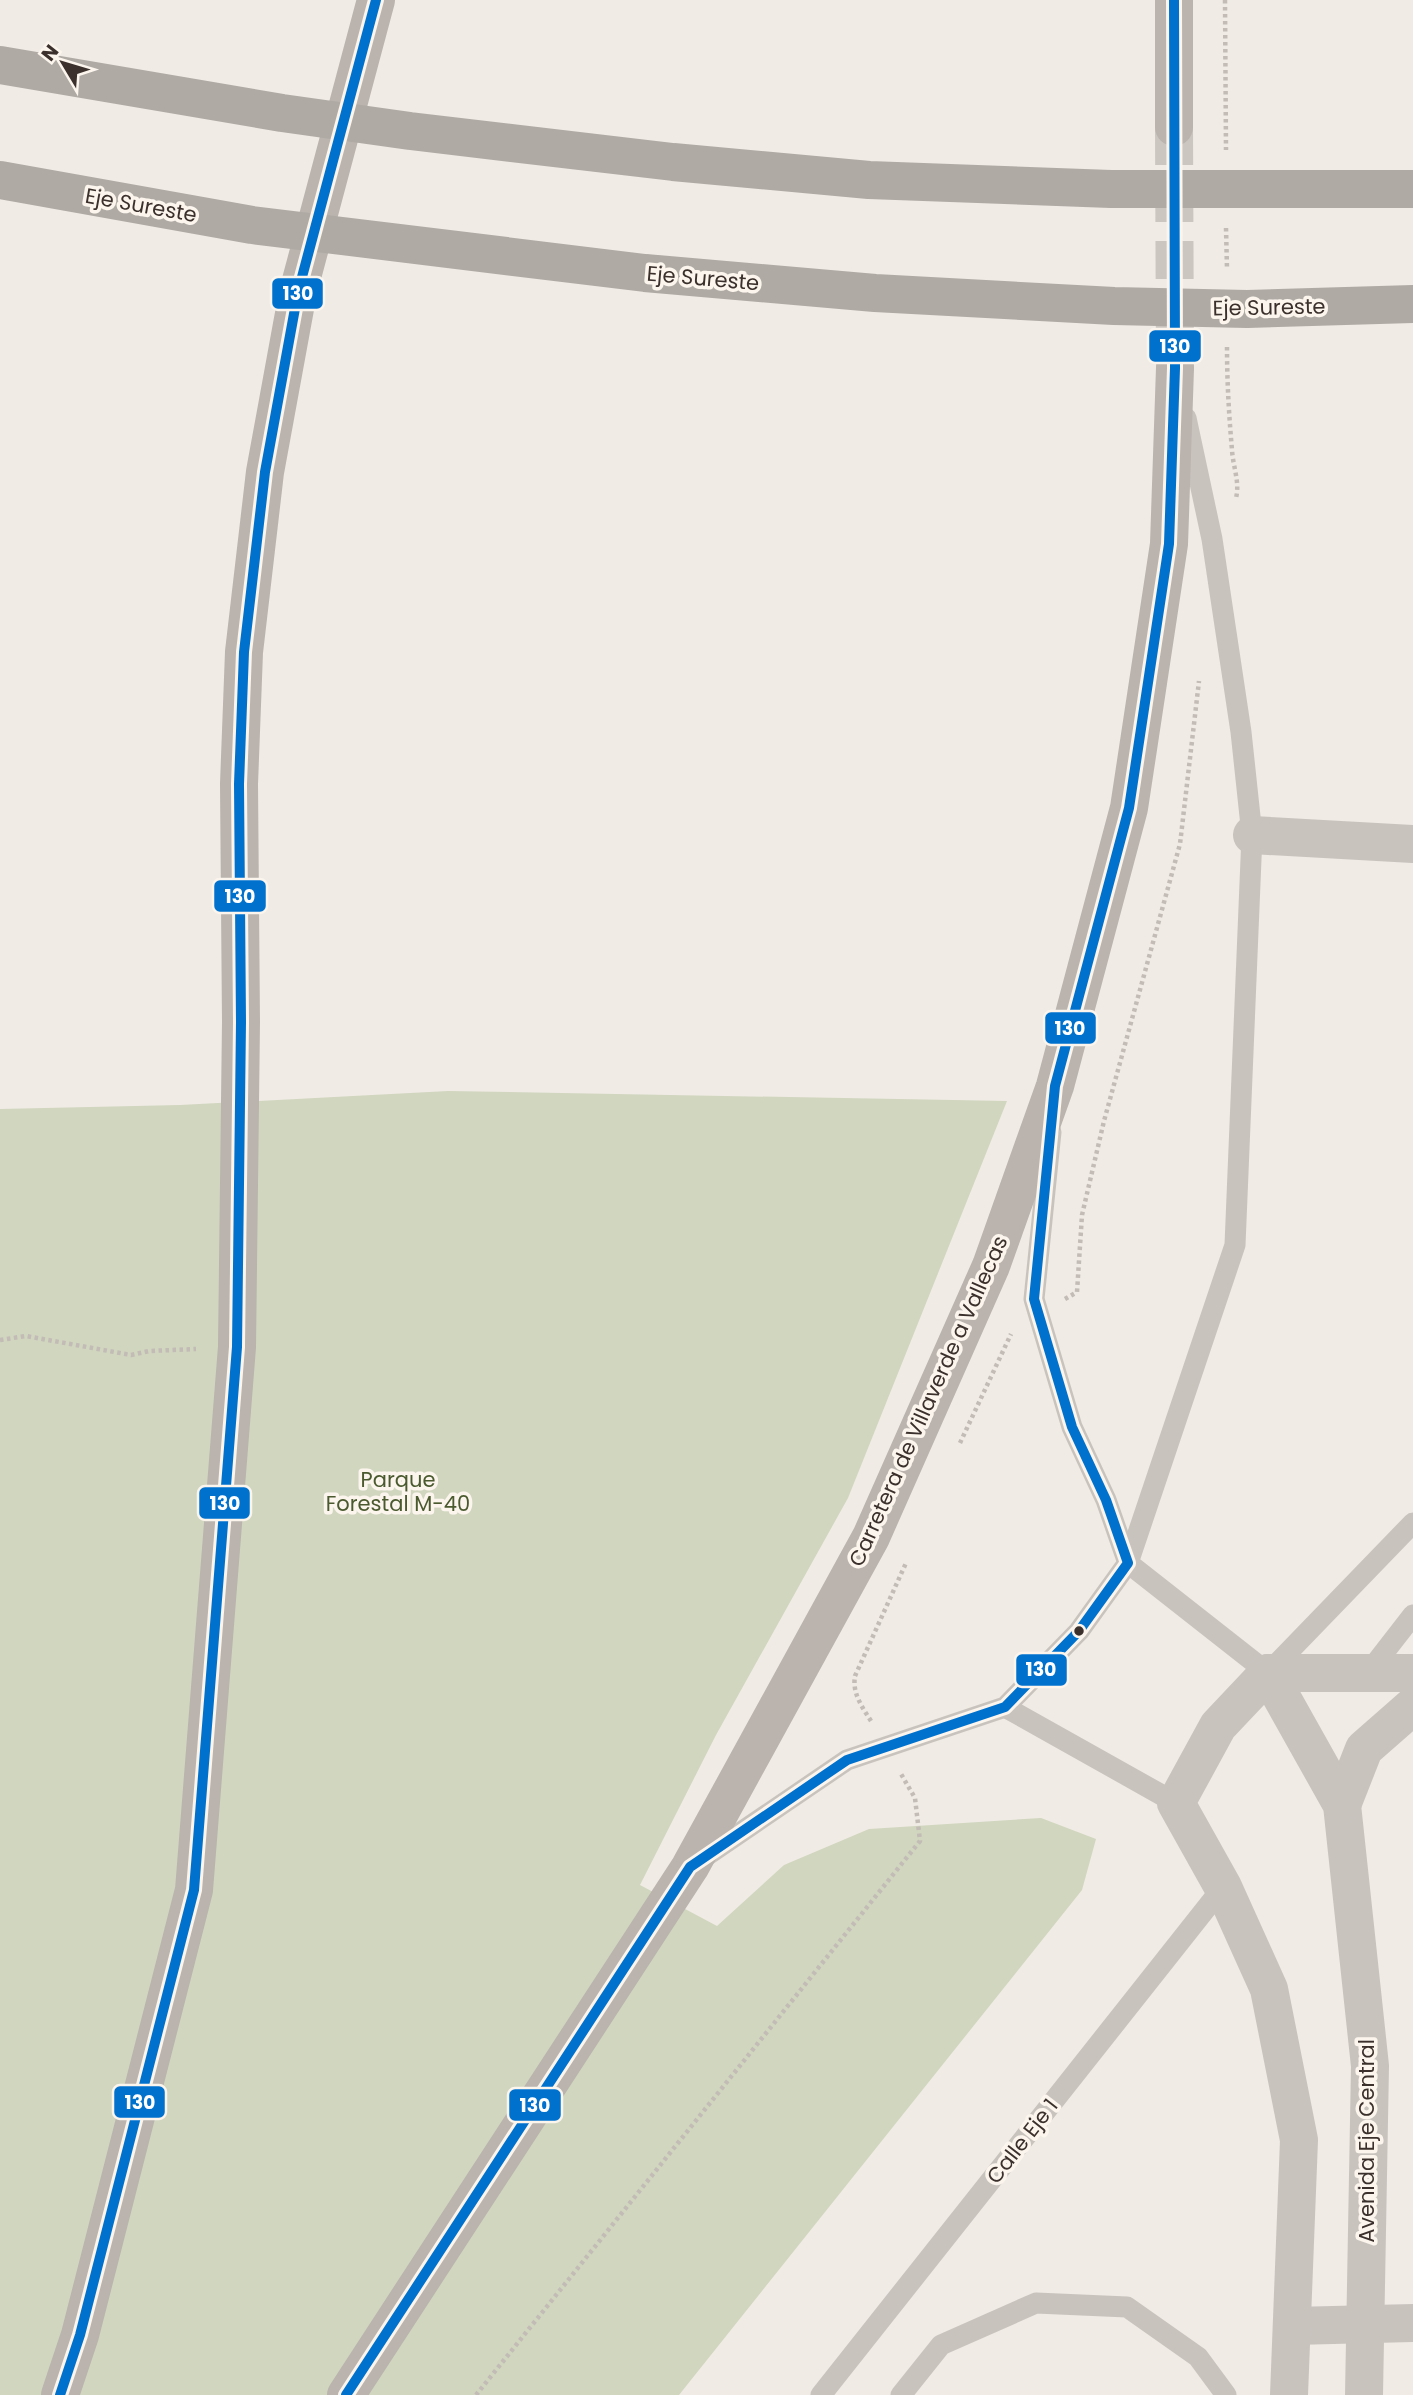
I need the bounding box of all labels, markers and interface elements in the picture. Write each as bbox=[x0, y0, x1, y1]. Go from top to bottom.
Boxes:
north arrow bbox=[28, 28, 98, 98]
text: N bbox=[35, 39, 65, 67]
street label: Eje Sureste bbox=[83, 181, 199, 229]
street label: Eje Sureste bbox=[646, 259, 760, 297]
line badge: 130 bbox=[271, 277, 324, 310]
text: 130 bbox=[282, 280, 314, 307]
street label: Eje Sureste bbox=[1212, 292, 1326, 322]
line badge: 130 bbox=[1148, 329, 1202, 363]
text: 130 bbox=[1159, 333, 1191, 360]
line badge: 130 bbox=[213, 879, 267, 913]
text: 130 bbox=[224, 883, 256, 910]
line badge: 130 bbox=[1044, 1011, 1097, 1045]
text: 130 bbox=[1054, 1015, 1086, 1042]
street label: Carretera de Villaverde a Vallecas bbox=[842, 1231, 1014, 1571]
park label: Parque Forestal M-40 bbox=[326, 1465, 470, 1518]
line badge: 130 bbox=[198, 1486, 251, 1520]
text: 130 bbox=[209, 1490, 241, 1517]
unlabelled marker bbox=[1072, 1624, 1086, 1638]
line badge: 130 bbox=[1015, 1653, 1068, 1687]
text: 130 bbox=[1025, 1656, 1057, 1683]
street label: Avenida Eje Central bbox=[1352, 2039, 1381, 2243]
line badge: 130 bbox=[113, 2085, 166, 2119]
line badge: 130 bbox=[508, 2088, 562, 2122]
text: 130 bbox=[124, 2089, 156, 2116]
text: 130 bbox=[519, 2092, 551, 2119]
street label: Calle Eje 1 bbox=[980, 2092, 1064, 2190]

